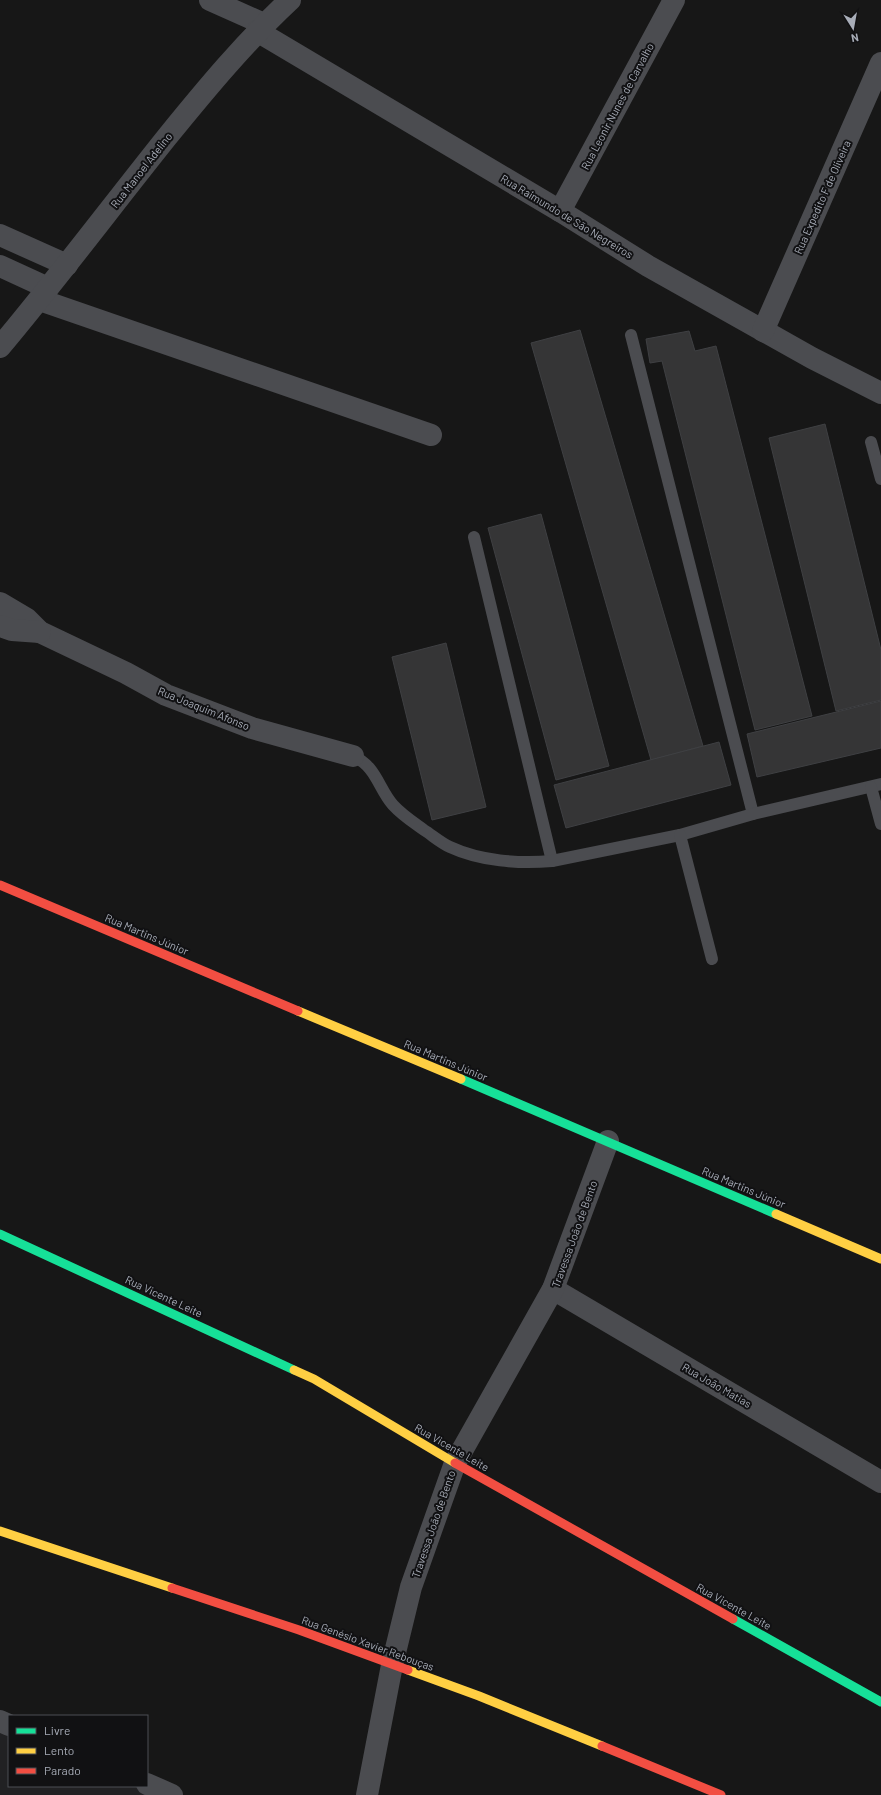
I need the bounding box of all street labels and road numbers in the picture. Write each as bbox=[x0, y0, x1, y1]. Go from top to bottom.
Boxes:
street label: Rua Leonir Nunes de Carvalho bbox=[578, 40, 656, 172]
street label: Rua Manoel Adelino bbox=[108, 130, 174, 210]
street label: Rua Expedito F de Oliveira bbox=[791, 138, 853, 256]
street label: Rua Raimundo de São Negreiros bbox=[499, 171, 635, 261]
street label: Rua Joaquim Afonso bbox=[156, 684, 252, 732]
street label: Rua Martins Júnior bbox=[103, 911, 191, 957]
street label: Rua Martins Júnior bbox=[402, 1037, 490, 1083]
street label: Rua Martins Júnior bbox=[700, 1164, 788, 1210]
street label: Travessa João de Bento bbox=[549, 1179, 599, 1289]
street label: Rua Vicente Leite bbox=[123, 1272, 205, 1320]
street label: Rua João Matias bbox=[680, 1360, 754, 1410]
street label: Rua Vicente Leite bbox=[412, 1420, 492, 1474]
street label: Travessa João de Bento bbox=[408, 1468, 458, 1580]
street label: Rua Vicente Leite bbox=[694, 1580, 774, 1632]
street label: Rua Genésio Xavier Rebouças bbox=[300, 1613, 436, 1673]

